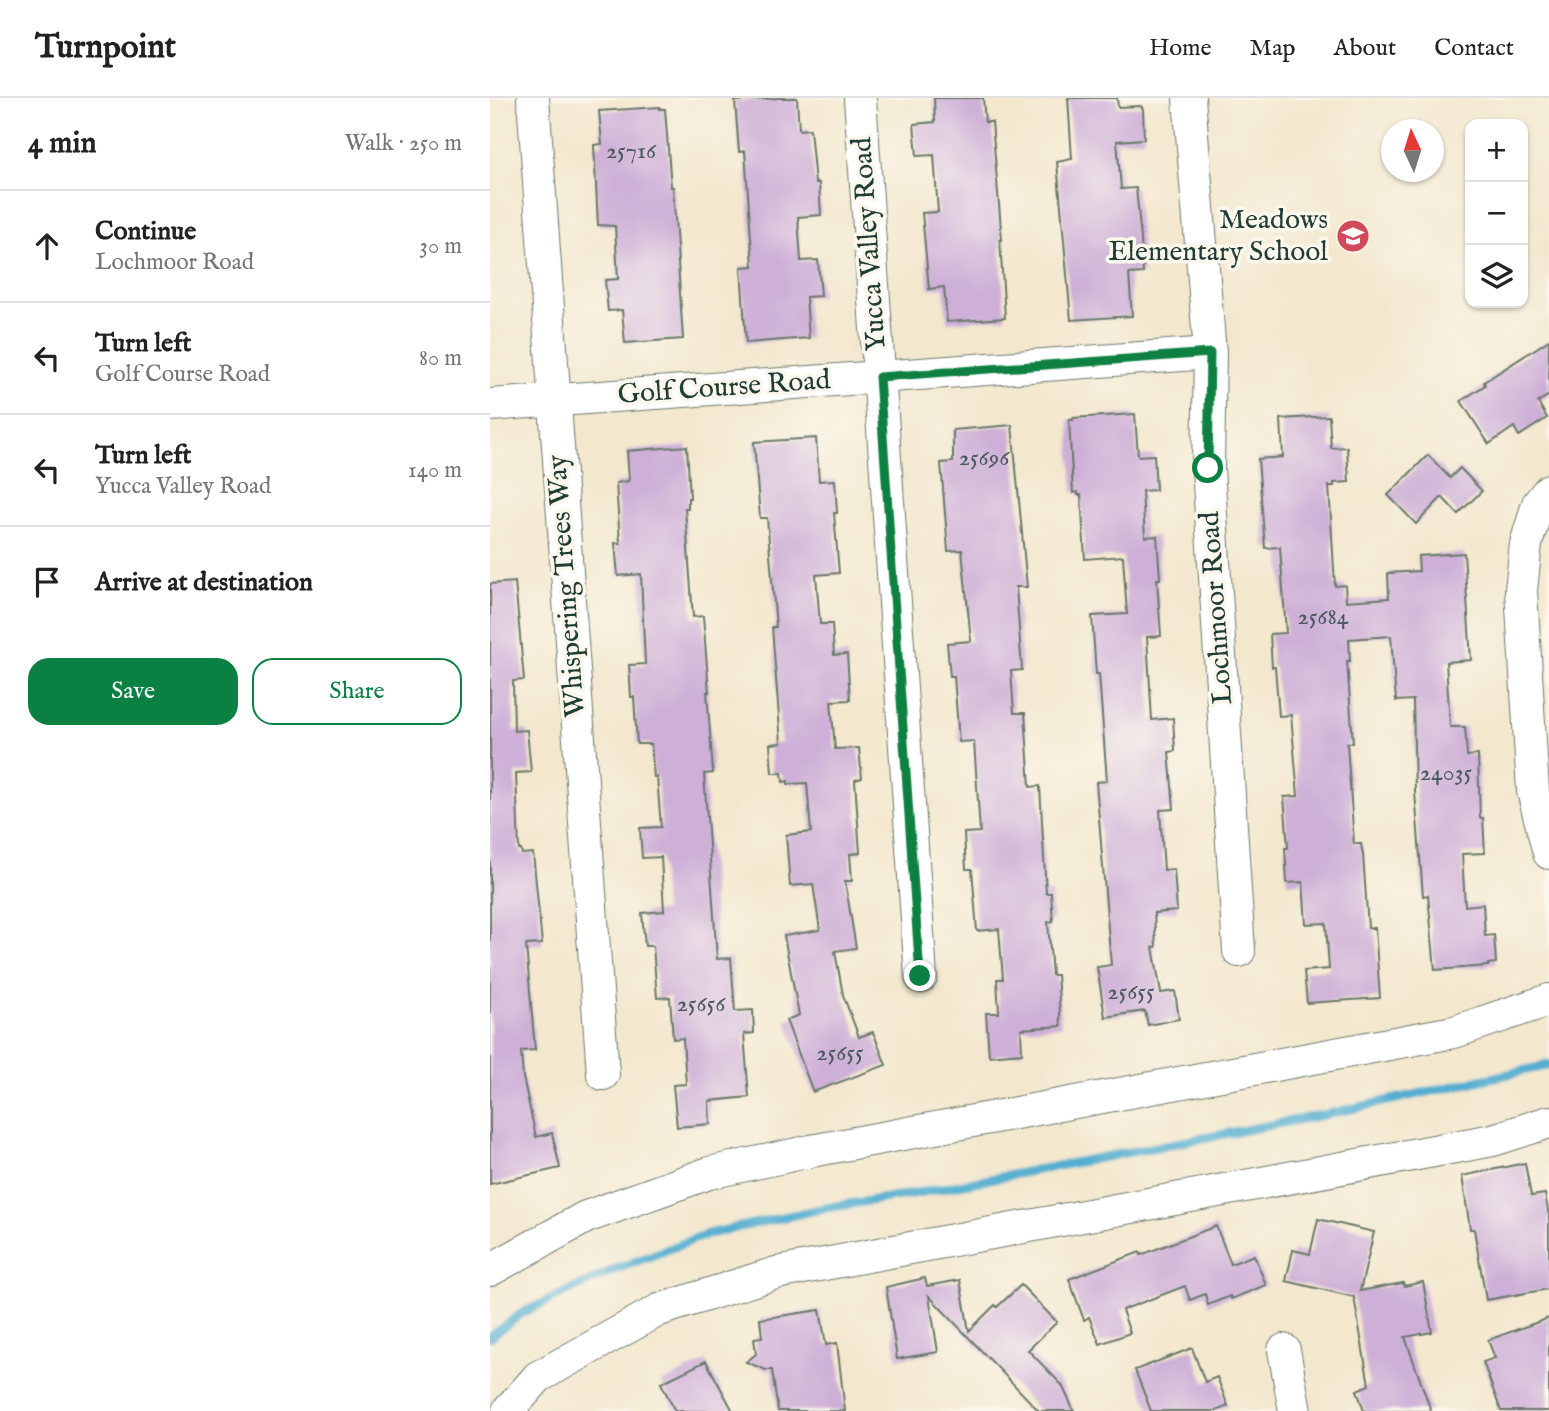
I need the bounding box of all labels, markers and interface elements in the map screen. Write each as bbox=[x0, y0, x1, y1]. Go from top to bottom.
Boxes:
text: Turnpoint bbox=[35, 27, 176, 69]
text: Home bbox=[1149, 33, 1212, 64]
text: Map bbox=[1250, 33, 1296, 64]
text: About bbox=[1334, 33, 1396, 64]
text: Contact bbox=[1434, 33, 1514, 64]
north arrow bbox=[1381, 119, 1444, 182]
map controls bbox=[1465, 119, 1528, 308]
button: + bbox=[1465, 119, 1528, 182]
text: 4 min bbox=[28, 125, 96, 163]
text: Walk · 250 m bbox=[345, 129, 462, 158]
house number: 25716 bbox=[606, 136, 657, 167]
street label: Yucca Valley Road bbox=[845, 136, 895, 352]
button: − bbox=[1465, 182, 1528, 245]
place label: Meadows Elementary School bbox=[1108, 203, 1328, 270]
text: Continue bbox=[95, 215, 196, 248]
school or university icon: Meadows Elementary School bbox=[1334, 217, 1372, 255]
icon: ahead bbox=[28, 227, 66, 265]
text: 30 m bbox=[419, 232, 462, 261]
button: layers bbox=[1465, 245, 1528, 308]
text: Lochmoor Road bbox=[95, 248, 254, 277]
text: Turn left bbox=[95, 327, 192, 360]
icon: left bbox=[28, 339, 66, 377]
text: 80 m bbox=[419, 344, 462, 373]
text: Golf Course Road bbox=[95, 360, 270, 389]
street label: Golf Course Road bbox=[616, 363, 832, 413]
text: Turn left bbox=[95, 439, 192, 472]
house number: 25696 bbox=[959, 443, 1010, 474]
icon: left bbox=[28, 451, 66, 489]
route start bbox=[1192, 452, 1223, 483]
street label: Whispering Trees Way bbox=[540, 453, 594, 718]
text: 140 m bbox=[408, 456, 462, 485]
text: Yucca Valley Road bbox=[95, 472, 271, 501]
street label: Lochmoor Road bbox=[1193, 510, 1241, 706]
icon: arrive bbox=[28, 563, 66, 601]
text: Arrive at destination bbox=[95, 566, 313, 599]
house number: 25684 bbox=[1297, 602, 1349, 633]
button: Save bbox=[28, 658, 238, 725]
button: Share bbox=[252, 658, 462, 725]
house number: 24035 bbox=[1420, 758, 1473, 789]
route end bbox=[904, 960, 935, 991]
house number: 25655 bbox=[1107, 977, 1155, 1008]
house number: 25656 bbox=[677, 989, 726, 1020]
house number: 25655 bbox=[816, 1038, 864, 1069]

